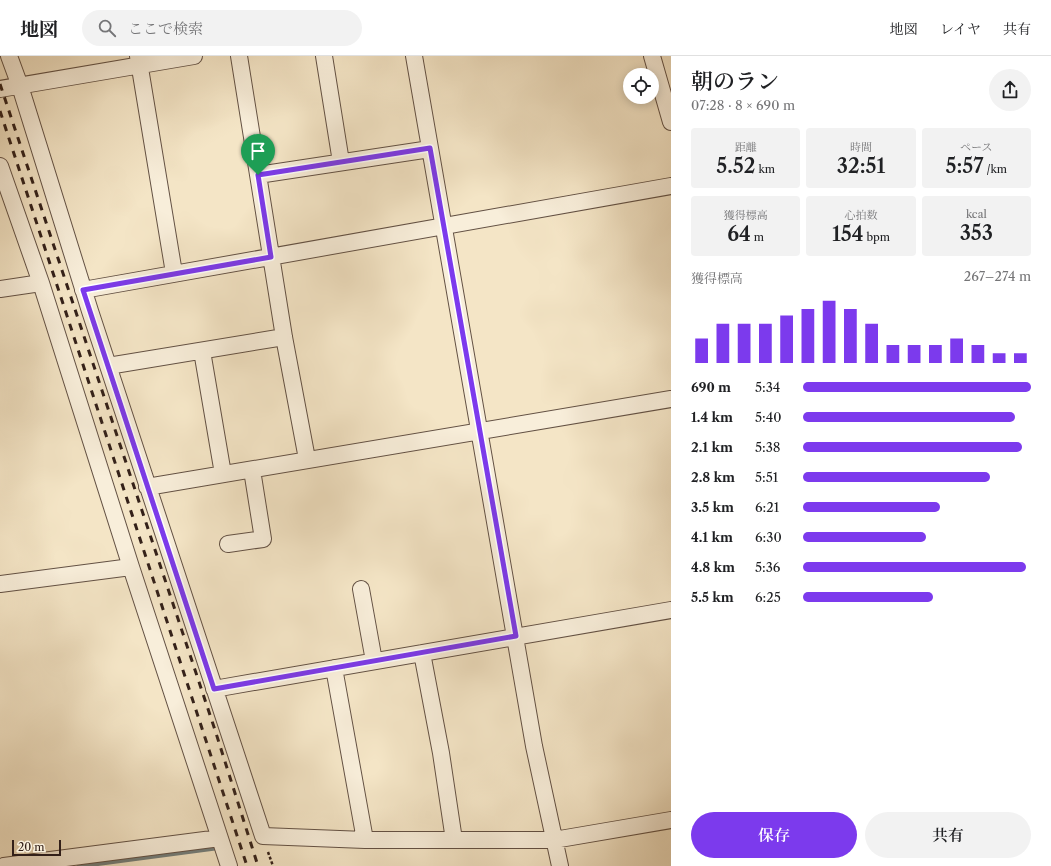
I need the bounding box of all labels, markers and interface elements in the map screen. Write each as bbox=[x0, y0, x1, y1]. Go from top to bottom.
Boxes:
search box bbox=[82, 10, 362, 46]
icon: search bbox=[96, 17, 118, 39]
text: 地図 bbox=[20, 18, 58, 41]
text: ここで検索 bbox=[128, 19, 203, 38]
text: 地図 bbox=[890, 20, 918, 38]
text: レイヤ bbox=[940, 20, 981, 38]
text: 共有 bbox=[1003, 20, 1031, 38]
map controls bbox=[623, 68, 659, 104]
button: locate bbox=[623, 68, 659, 104]
text: 朝のラン bbox=[691, 68, 779, 95]
button: share bbox=[989, 69, 1031, 111]
text: 07:28 · 8 × 690 m bbox=[691, 97, 795, 113]
pin bbox=[241, 134, 275, 175]
icon: arrive bbox=[247, 140, 269, 162]
text: 距離 bbox=[735, 140, 757, 154]
text: 時間 bbox=[850, 140, 872, 154]
text: ペース bbox=[960, 140, 993, 154]
text: 5.52 bbox=[716, 154, 755, 178]
text: 32:51 bbox=[837, 154, 885, 178]
text: 5:57 bbox=[946, 154, 984, 178]
text: km bbox=[755, 162, 775, 176]
text: /km bbox=[984, 162, 1007, 176]
text: kcal bbox=[966, 207, 987, 221]
text: 獲得標高 bbox=[724, 208, 768, 222]
text: 心拍数 bbox=[844, 208, 877, 222]
text: 353 bbox=[960, 221, 993, 245]
text: 64 bbox=[727, 222, 751, 246]
text: 154 bbox=[832, 222, 863, 246]
text: m bbox=[751, 230, 764, 244]
text: bpm bbox=[863, 230, 890, 244]
text: 267–274 m bbox=[964, 268, 1031, 284]
text: 獲得標高 bbox=[691, 270, 743, 286]
text: 690 m bbox=[691, 379, 731, 395]
text: 5:34 bbox=[755, 379, 780, 395]
text: 1.4 km bbox=[691, 409, 733, 425]
text: 5:40 bbox=[755, 409, 781, 425]
text: 2.1 km bbox=[691, 439, 733, 455]
text: 5:38 bbox=[755, 439, 781, 455]
text: 2.8 km bbox=[691, 469, 735, 485]
text: 5:51 bbox=[755, 469, 778, 485]
text: 3.5 km bbox=[691, 499, 734, 515]
text: 6:21 bbox=[755, 499, 779, 515]
text: 4.1 km bbox=[691, 529, 733, 545]
text: 6:30 bbox=[755, 529, 782, 545]
text: 4.8 km bbox=[691, 559, 735, 575]
text: 5:36 bbox=[755, 559, 780, 575]
text: 5.5 km bbox=[691, 589, 734, 605]
text: 6:25 bbox=[755, 589, 781, 605]
button: 保存 bbox=[691, 812, 857, 858]
button: 共有 bbox=[865, 812, 1031, 858]
scale bar bbox=[12, 838, 61, 857]
text: 20 m bbox=[18, 840, 44, 854]

